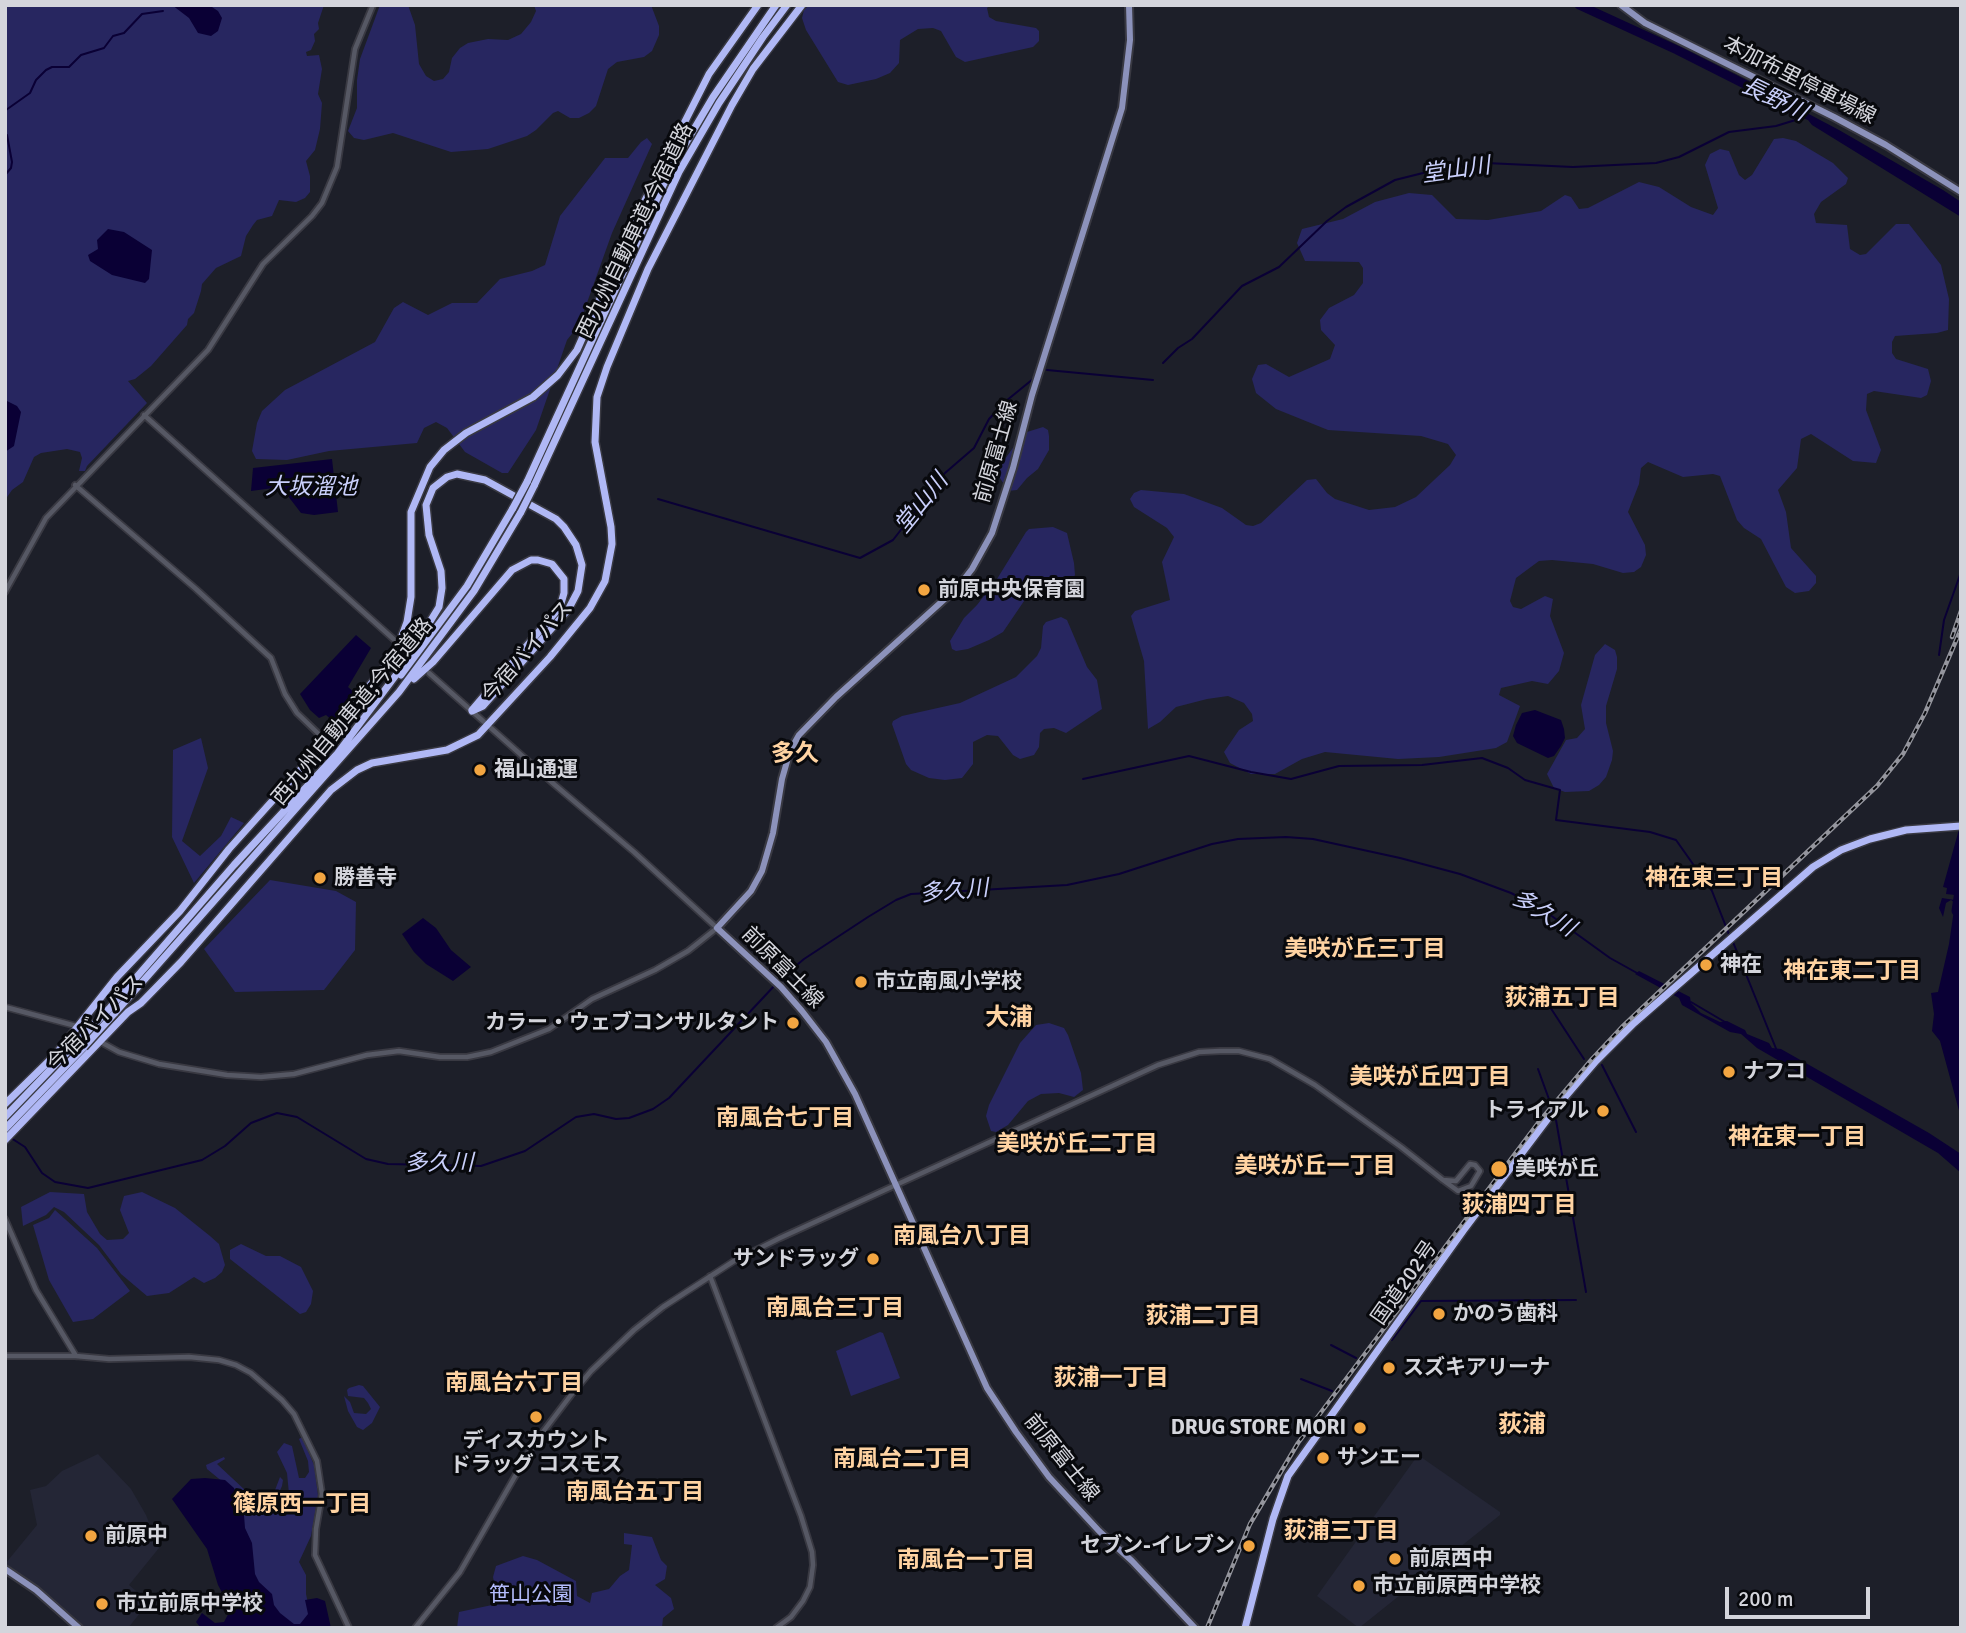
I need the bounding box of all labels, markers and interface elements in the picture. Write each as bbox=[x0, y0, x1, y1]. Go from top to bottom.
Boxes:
street label: 本加布里停車場線 bbox=[1718, 32, 1880, 130]
water label: 長野川 bbox=[1737, 72, 1811, 128]
street label: 西九州自動車道;今宿道路 bbox=[573, 119, 699, 343]
water label: 堂山川 bbox=[1420, 153, 1492, 189]
street label: 前原富士線 bbox=[970, 398, 1024, 506]
water label: 堂山川 bbox=[890, 469, 954, 539]
water label: 大坂溜池 bbox=[265, 474, 357, 502]
place label: 前原中央保育園 bbox=[938, 577, 1085, 603]
marker: 前原中央保育園 bbox=[916, 582, 932, 598]
street label: 今宿バイパス bbox=[477, 596, 579, 708]
street label: 西九州自動車道;今宿道路 bbox=[267, 613, 439, 811]
district label: 多久 bbox=[771, 741, 819, 769]
place label: 福山通運 bbox=[494, 757, 578, 783]
marker: 福山通運 bbox=[472, 762, 488, 778]
place label: 勝善寺 bbox=[334, 865, 397, 891]
district label: 神在東三丁目 bbox=[1645, 865, 1783, 893]
marker: 勝善寺 bbox=[312, 870, 328, 886]
water label: 多久川 bbox=[918, 875, 990, 909]
water label: 多久川 bbox=[1506, 884, 1580, 944]
street label: 前原富士線 bbox=[736, 922, 828, 1014]
district label: 美咲が丘三丁目 bbox=[1285, 936, 1445, 964]
place label: 神在 bbox=[1720, 952, 1762, 978]
marker: 神在 bbox=[1698, 957, 1714, 973]
district label: 神在東二丁目 bbox=[1783, 958, 1921, 986]
place label: 市立南風小学校 bbox=[875, 969, 1022, 995]
street label: 今宿バイパス bbox=[43, 970, 149, 1076]
marker: 市立南風小学校 bbox=[853, 974, 869, 990]
district label: 荻浦五丁目 bbox=[1505, 985, 1619, 1013]
district label: 大浦 bbox=[985, 1005, 1033, 1033]
place label: カラー・ウェブコンサルタント bbox=[485, 1010, 779, 1036]
marker: カラー・ウェブコンサルタント bbox=[785, 1015, 801, 1031]
place label: ナフコ bbox=[1743, 1059, 1806, 1085]
district label: 美咲が丘四丁目 bbox=[1350, 1064, 1510, 1092]
marker: ナフコ bbox=[1721, 1064, 1737, 1080]
place label: トライアル bbox=[1484, 1098, 1589, 1124]
marker: トライアル bbox=[1595, 1103, 1611, 1119]
district label: 南風台七丁目 bbox=[716, 1105, 854, 1133]
district label: 神在東一丁目 bbox=[1728, 1124, 1866, 1152]
district label: 美咲が丘二丁目 bbox=[997, 1131, 1157, 1159]
water label: 多久川 bbox=[405, 1150, 473, 1178]
district label: 美咲が丘一丁目 bbox=[1235, 1153, 1395, 1181]
place label: 美咲が丘 bbox=[1515, 1156, 1599, 1182]
marker: 美咲が丘 bbox=[1489, 1159, 1509, 1179]
district label: 荻浦四丁目 bbox=[1462, 1192, 1576, 1220]
district label: 南風台八丁目 bbox=[893, 1223, 1031, 1251]
street label: 国道202号 bbox=[1367, 1236, 1443, 1330]
place label: サンドラッグ bbox=[733, 1246, 859, 1272]
marker: サンドラッグ bbox=[865, 1251, 881, 1267]
district label: 南風台三丁目 bbox=[766, 1295, 904, 1323]
place label: かのう歯科 bbox=[1453, 1301, 1558, 1327]
district label: 荻浦二丁目 bbox=[1146, 1303, 1260, 1331]
marker: かのう歯科 bbox=[1431, 1306, 1447, 1322]
place label: スズキアリーナ bbox=[1403, 1355, 1550, 1381]
marker: スズキアリーナ bbox=[1381, 1360, 1397, 1376]
district label: 荻浦一丁目 bbox=[1054, 1365, 1168, 1393]
district label: 南風台六丁目 bbox=[445, 1370, 583, 1398]
marker: ディスカウント ドラッグ コスモス bbox=[528, 1409, 544, 1425]
street label: 前原富士線 bbox=[1018, 1409, 1104, 1507]
district label: 荻浦 bbox=[1498, 1412, 1546, 1440]
place label: DRUG STORE MORI bbox=[1171, 1415, 1346, 1441]
marker: DRUG STORE MORI bbox=[1352, 1420, 1368, 1436]
place label: ディスカウント ドラッグ コスモス bbox=[450, 1428, 622, 1478]
place label: サンエー bbox=[1337, 1445, 1421, 1471]
district label: 南風台二丁目 bbox=[833, 1446, 971, 1474]
marker: サンエー bbox=[1315, 1450, 1331, 1466]
district label: 南風台五丁目 bbox=[566, 1479, 704, 1507]
district label: 篠原西一丁目 bbox=[233, 1491, 371, 1519]
district label: 荻浦三丁目 bbox=[1284, 1518, 1398, 1546]
place label: 前原中 bbox=[105, 1523, 168, 1549]
marker: 前原中 bbox=[83, 1528, 99, 1544]
place label: セブン-イレブン bbox=[1080, 1533, 1235, 1559]
marker: セブン-イレブン bbox=[1241, 1538, 1257, 1554]
place label: 前原西中 bbox=[1409, 1546, 1493, 1572]
district label: 南風台一丁目 bbox=[897, 1547, 1035, 1575]
marker: 前原西中 bbox=[1387, 1551, 1403, 1567]
place label: 市立前原西中学校 bbox=[1373, 1573, 1541, 1599]
scale bar bbox=[1728, 1574, 1873, 1618]
marker: 市立前原西中学校 bbox=[1351, 1578, 1367, 1594]
park label: 笹山公園 bbox=[489, 1582, 573, 1608]
text: 200 m bbox=[1738, 1586, 1793, 1612]
place label: 市立前原中学校 bbox=[116, 1591, 263, 1617]
marker: 市立前原中学校 bbox=[94, 1596, 110, 1612]

